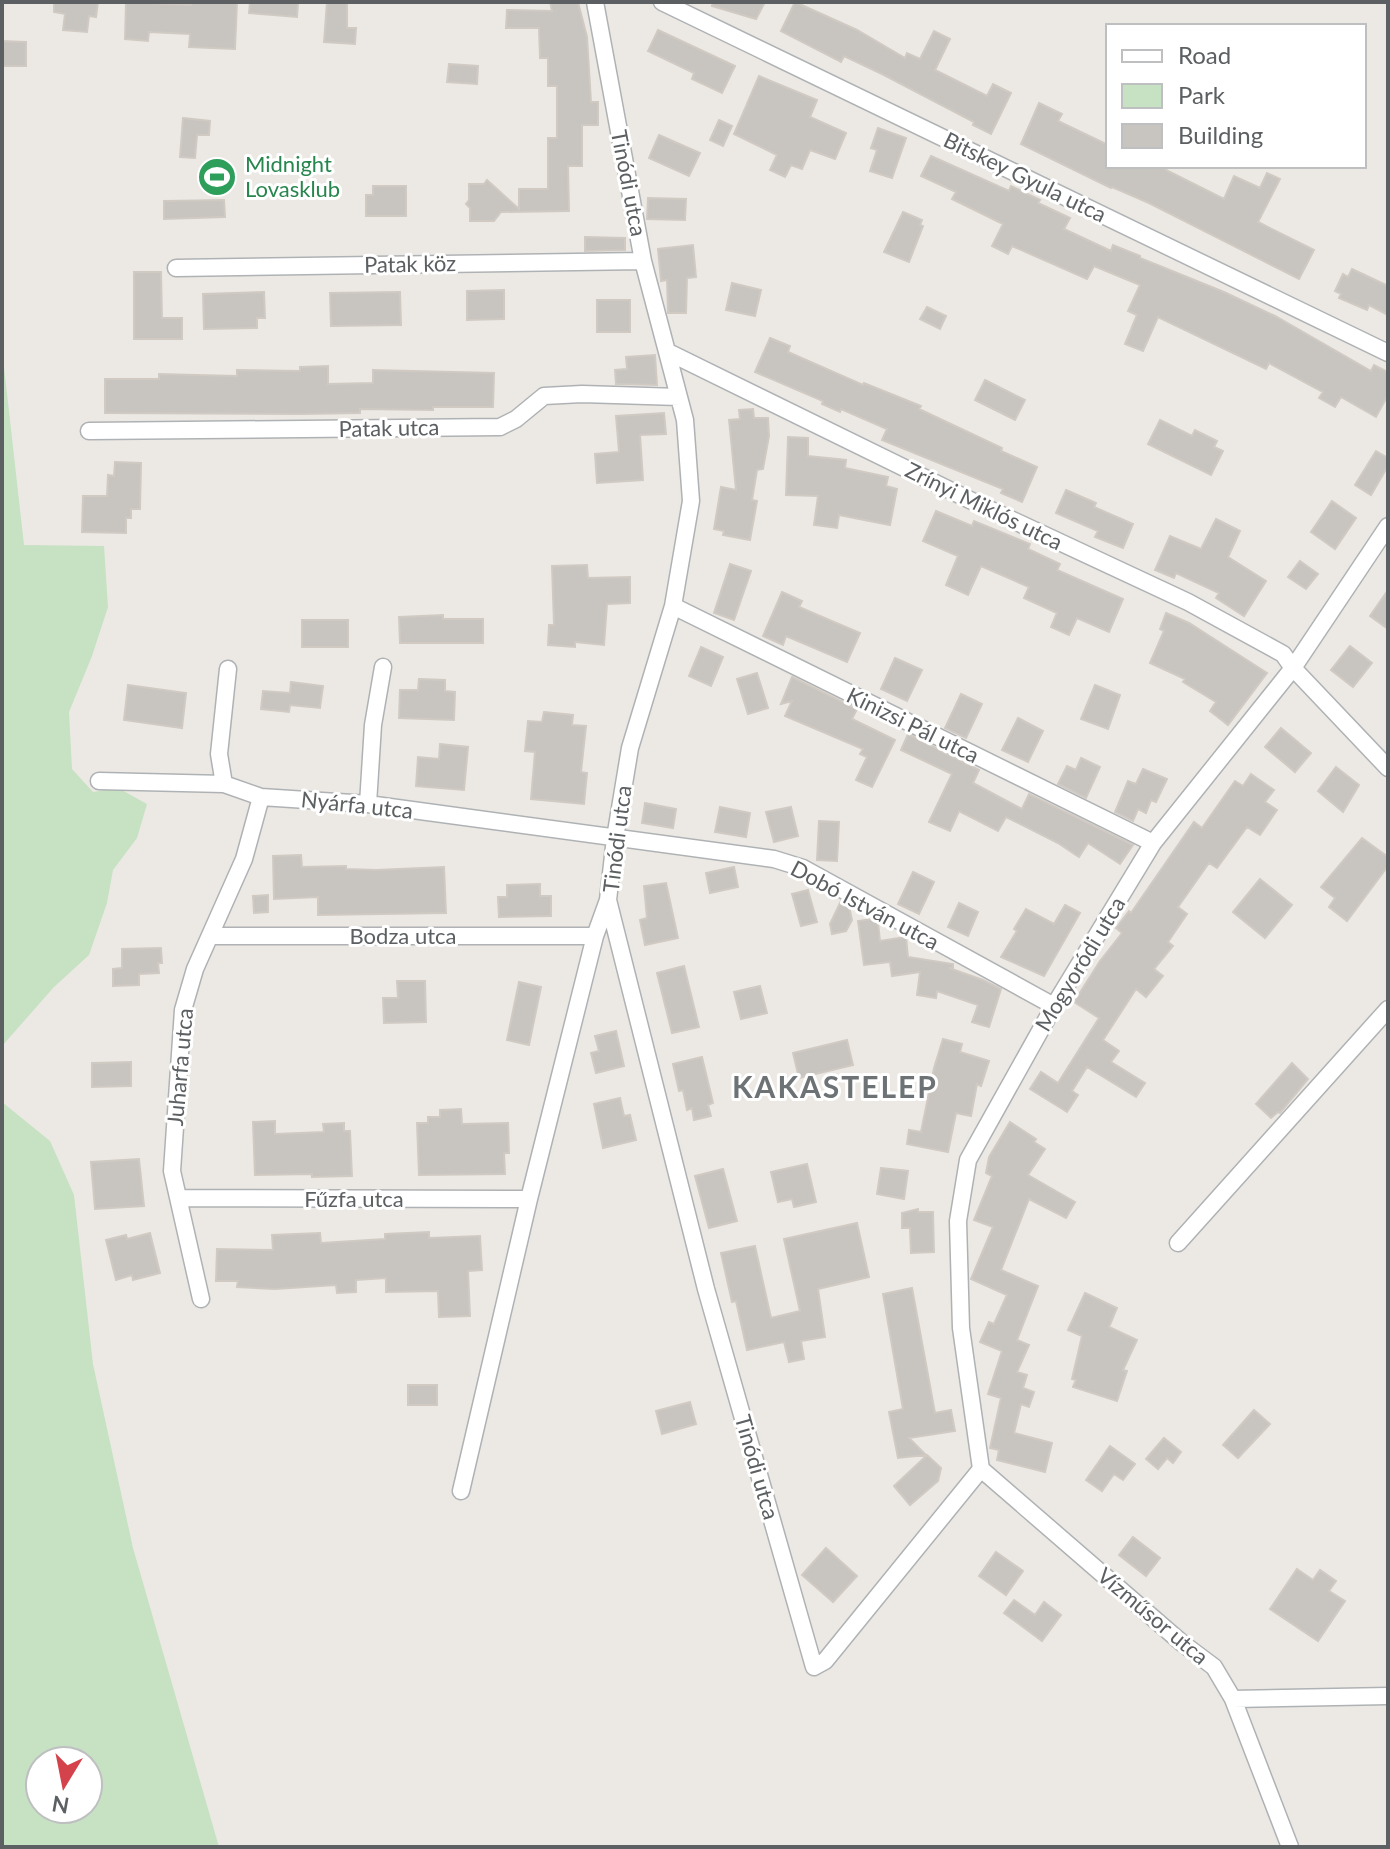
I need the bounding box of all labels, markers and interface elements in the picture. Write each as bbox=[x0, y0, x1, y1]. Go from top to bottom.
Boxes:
legend bbox=[1106, 24, 1366, 168]
text: Road bbox=[1178, 40, 1231, 69]
text: Park bbox=[1178, 80, 1226, 109]
text: Building bbox=[1178, 120, 1263, 149]
street label: Bitskey Gyula utca bbox=[940, 125, 1111, 228]
street label: Tinódi utca bbox=[606, 127, 653, 238]
place label: Midnight Lovasklub bbox=[245, 150, 340, 202]
sports icon: Midnight Lovasklub bbox=[196, 156, 238, 198]
street label: Patak köz bbox=[364, 249, 456, 278]
street label: Patak utca bbox=[338, 413, 440, 442]
street label: Zrínyi Miklós utca bbox=[901, 456, 1067, 555]
street label: Kinizsi Pál utca bbox=[843, 681, 984, 768]
street label: Tinódi utca bbox=[597, 784, 636, 894]
street label: Nyárfa utca bbox=[300, 785, 414, 824]
street label: Dobó István utca bbox=[786, 854, 944, 955]
street label: Mogyoródi utca bbox=[1029, 892, 1130, 1036]
street label: Bodza utca bbox=[350, 922, 456, 949]
street label: Juharfa utca bbox=[161, 1007, 198, 1127]
district label: KAKASTELEP bbox=[732, 1068, 938, 1104]
street label: Fűzfa utca bbox=[304, 1185, 404, 1212]
street label: Tinódi utca bbox=[730, 1411, 785, 1522]
street label: Vízműsor utca bbox=[1092, 1561, 1214, 1670]
north arrow bbox=[24, 1745, 104, 1825]
text: N bbox=[50, 1790, 71, 1820]

